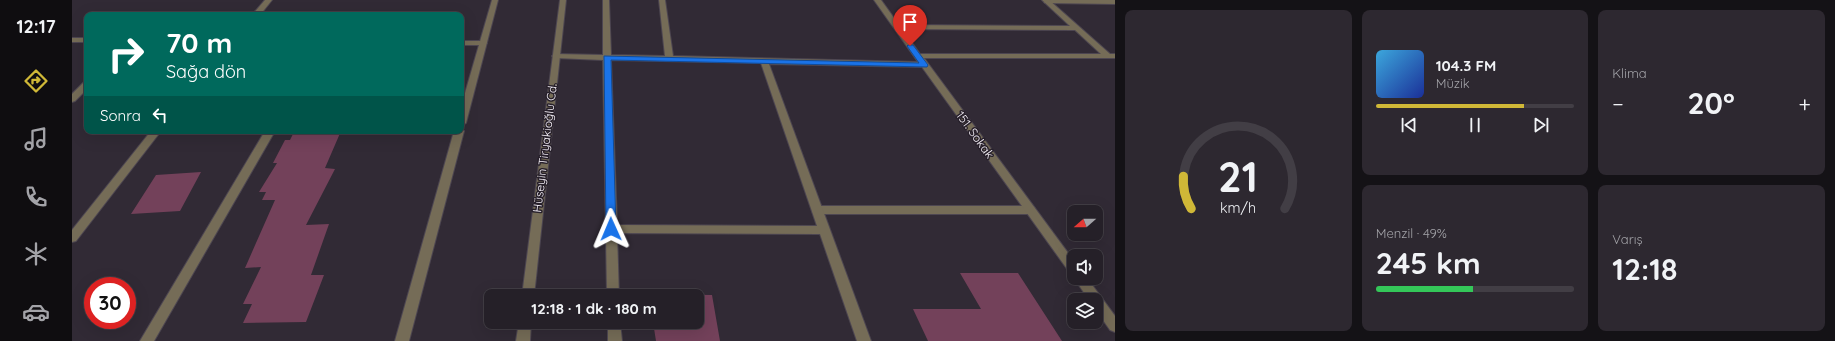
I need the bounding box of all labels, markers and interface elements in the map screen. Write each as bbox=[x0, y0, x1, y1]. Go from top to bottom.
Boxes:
pin bbox=[893, 5, 927, 46]
icon: arrive bbox=[899, 11, 921, 33]
text: 12:17 bbox=[16, 15, 56, 38]
text: 70 m bbox=[166, 25, 232, 60]
icon: right bbox=[100, 28, 152, 80]
text: 104.3 FM bbox=[1436, 56, 1496, 75]
text: Sağa dön bbox=[166, 60, 246, 83]
text: Klima bbox=[1612, 65, 1647, 81]
icon: directions bbox=[22, 67, 50, 95]
text: Müzik bbox=[1436, 75, 1470, 91]
street label: Hüseyin Tiryakioğlu Cd. bbox=[529, 83, 560, 213]
text: 20° bbox=[1688, 84, 1735, 122]
text: − bbox=[1612, 90, 1624, 118]
text: + bbox=[1799, 90, 1811, 118]
icon: left bbox=[149, 104, 171, 126]
text: Sonra bbox=[100, 106, 141, 125]
street label: 151. Sokak bbox=[953, 108, 998, 161]
icon: previous bbox=[1398, 114, 1420, 136]
icon: pause bbox=[1464, 114, 1486, 136]
icon: next bbox=[1530, 114, 1552, 136]
icon: music bbox=[22, 125, 50, 153]
text: 21 bbox=[1218, 149, 1258, 201]
icon: phone bbox=[22, 183, 50, 211]
text: km/h bbox=[1220, 198, 1256, 216]
north arrow bbox=[1067, 205, 1103, 241]
map controls bbox=[1067, 205, 1103, 329]
position arrow bbox=[590, 208, 632, 250]
text: Menzil · 49% bbox=[1376, 225, 1447, 241]
text: Varış bbox=[1612, 231, 1643, 247]
icon: climate bbox=[22, 240, 50, 268]
text: 245 km bbox=[1376, 244, 1481, 282]
button: sound bbox=[1067, 249, 1103, 285]
text: 12:18 bbox=[1612, 250, 1677, 288]
speed limit sign: 30 bbox=[84, 277, 136, 329]
button: layers bbox=[1067, 293, 1103, 329]
icon: car bbox=[22, 298, 50, 326]
text: 12:18 · 1 dk · 180 m bbox=[531, 299, 657, 318]

